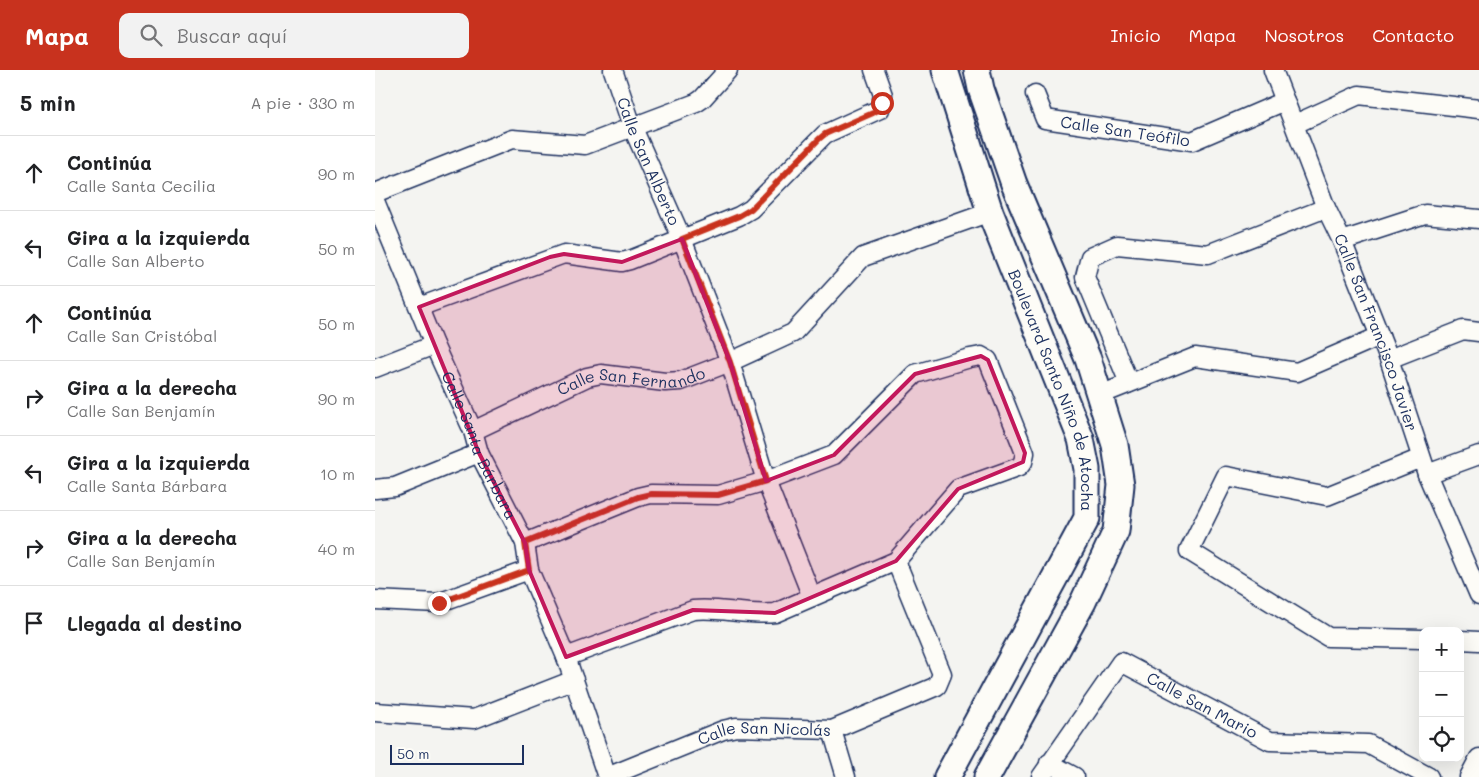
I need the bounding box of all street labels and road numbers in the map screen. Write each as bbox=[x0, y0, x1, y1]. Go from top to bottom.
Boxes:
street label: Calle San Alberto bbox=[613, 94, 686, 228]
street label: Calle San Teófilo bbox=[1059, 110, 1191, 151]
street label: Calle San Francisco Javier bbox=[1330, 230, 1423, 434]
street label: Boulevard Santo Niño de Atocha bbox=[1004, 266, 1098, 511]
street label: Calle San Fernando bbox=[553, 362, 708, 400]
street label: Calle Santa Bárbara bbox=[437, 368, 522, 523]
street label: Calle San Mario bbox=[1143, 667, 1262, 743]
street label: Calle San Nicolás bbox=[694, 716, 831, 749]

